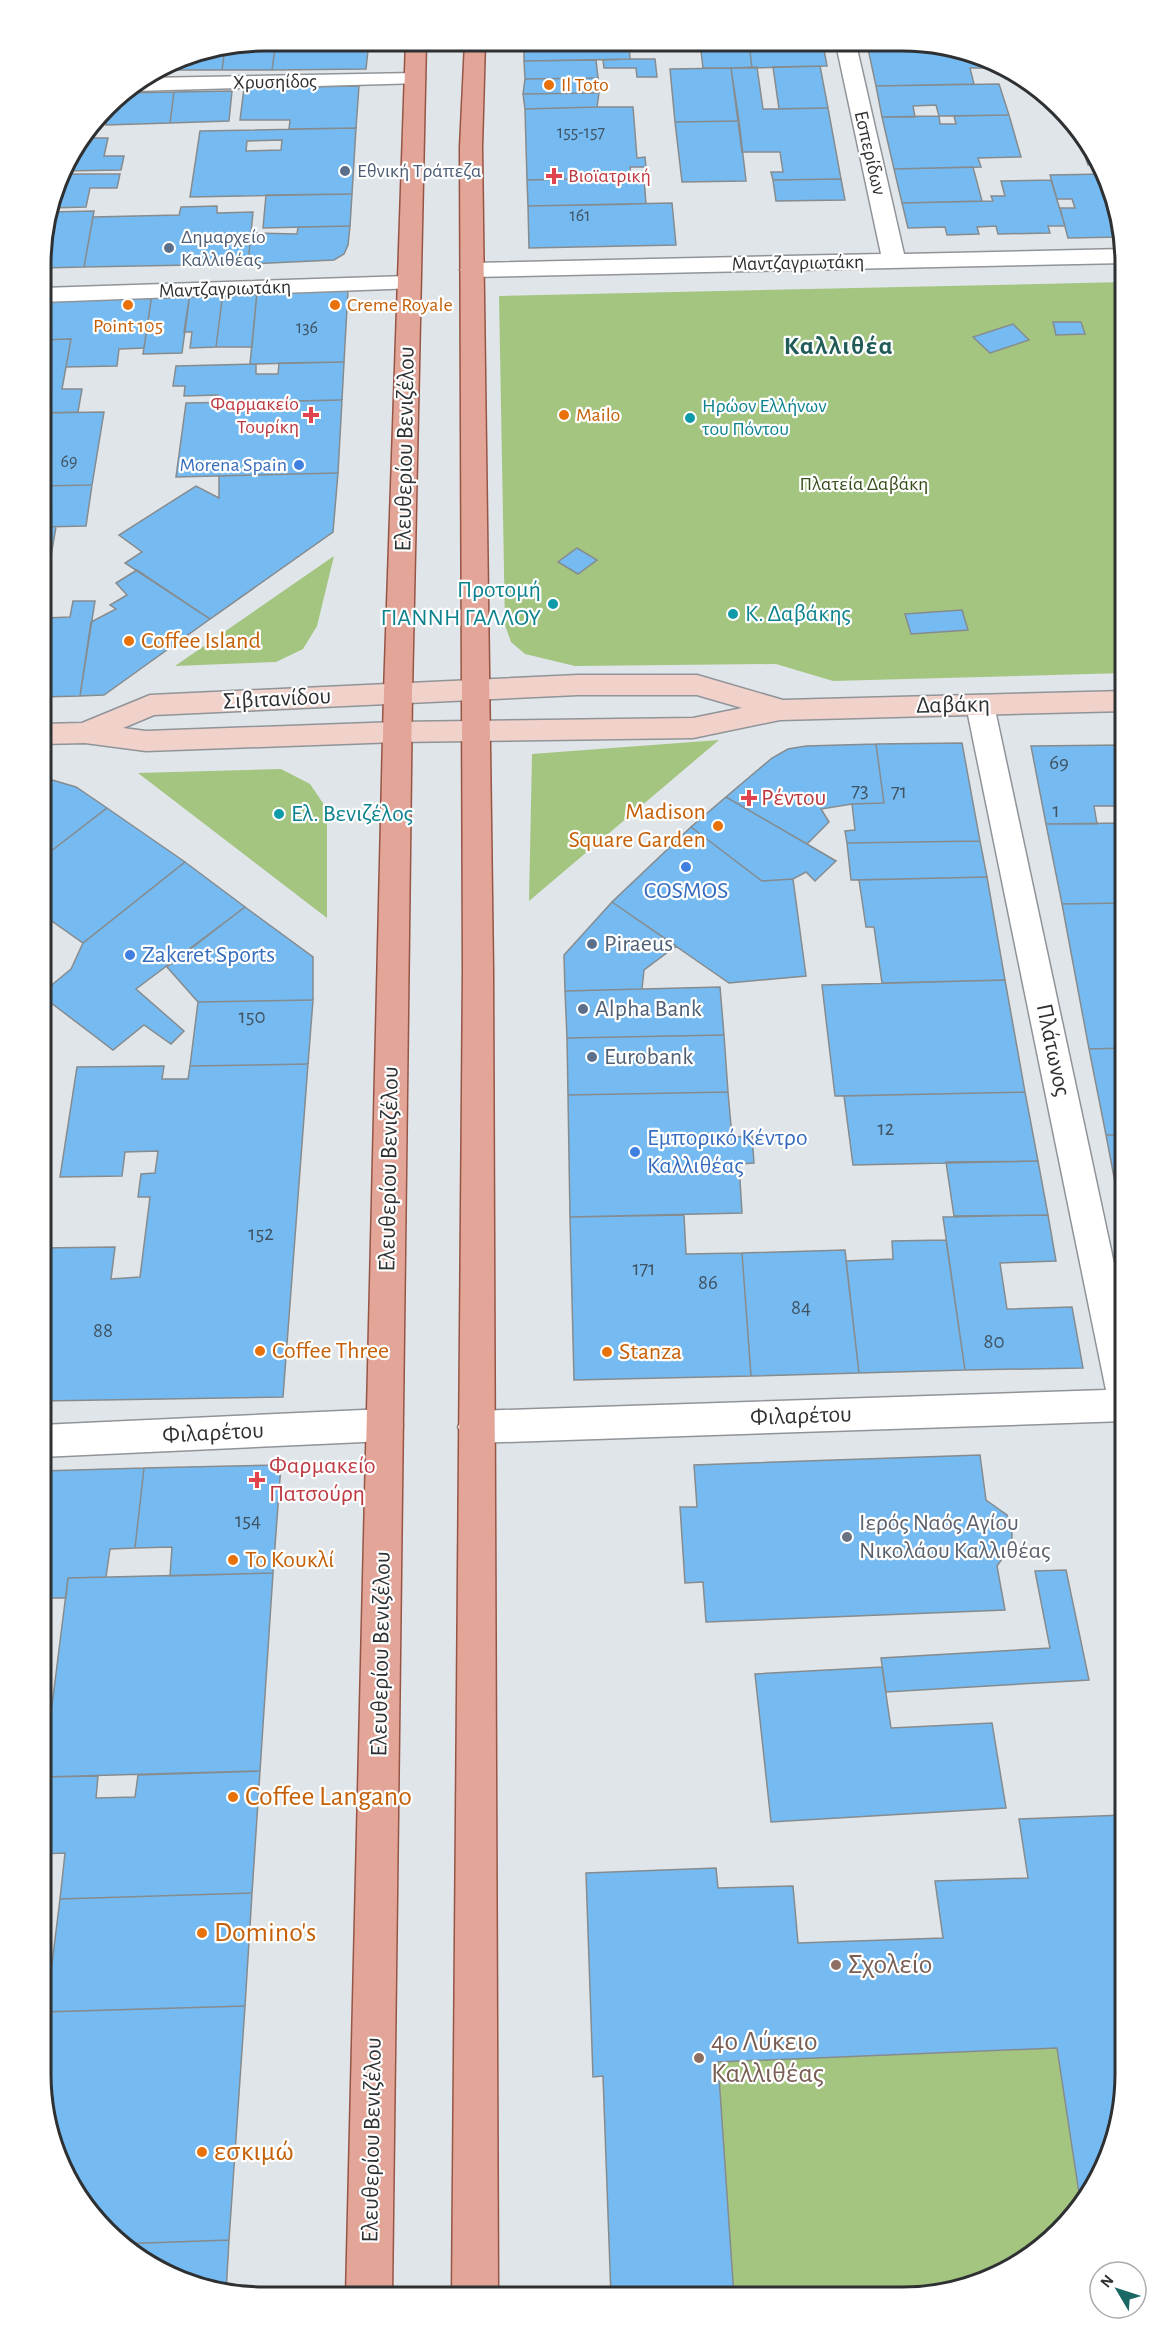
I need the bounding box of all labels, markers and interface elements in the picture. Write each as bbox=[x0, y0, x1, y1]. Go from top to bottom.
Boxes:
street label: Χρυσηίδος bbox=[233, 71, 317, 93]
place label: Il Toto bbox=[561, 75, 609, 95]
marker: Il Toto bbox=[542, 78, 556, 92]
street label: Εσπερίδων bbox=[851, 109, 889, 197]
house number: 155-157 bbox=[557, 124, 605, 142]
place label: Εθνική Τράπεζα bbox=[357, 161, 481, 181]
marker: Εθνική Τράπεζα bbox=[338, 164, 352, 178]
place label: Βιοϊατρική bbox=[568, 166, 651, 186]
marker: Βιοϊατρική bbox=[545, 167, 563, 185]
house number: 161 bbox=[570, 207, 590, 225]
place label: Δημαρχείο Καλλιθέας bbox=[181, 227, 266, 270]
marker: Δημαρχείο Καλλιθέας bbox=[162, 241, 176, 255]
street label: Μαντζαγριωτάκη bbox=[732, 252, 864, 274]
street label: Μαντζαγριωτάκη bbox=[158, 277, 292, 301]
place label: Creme Royale bbox=[347, 295, 453, 315]
marker: Point 105 bbox=[121, 298, 135, 312]
marker: Creme Royale bbox=[328, 298, 342, 312]
place label: Point 105 bbox=[93, 316, 163, 336]
house number: 136 bbox=[296, 319, 318, 337]
district label: Καλλιθέα bbox=[784, 333, 894, 359]
street label: Ελευθερίου Βενιζέλου bbox=[391, 346, 419, 552]
place label: Φαρμακείο Τουρίκη bbox=[210, 394, 299, 437]
place label: Ηρώον Ελλήνων του Πόντου bbox=[701, 396, 827, 439]
place label: Mailo bbox=[576, 405, 620, 425]
marker: Φαρμακείο Τουρίκη bbox=[304, 408, 318, 422]
marker: Mailo bbox=[557, 408, 571, 422]
marker: Ηρώον Ελλήνων του Πόντου bbox=[683, 411, 697, 425]
house number: 69 bbox=[61, 453, 77, 471]
place label: Morena Spain bbox=[179, 455, 287, 475]
marker: Morena Spain bbox=[292, 458, 306, 472]
park label: Πλατεία Δαβάκη bbox=[800, 474, 928, 494]
place label: Προτομή ΓΙΑΝΝΗ ΓΑΛΛΟΥ bbox=[380, 578, 541, 630]
marker: Προτομή ΓΙΑΝΝΗ ΓΑΛΛΟΥ bbox=[546, 597, 560, 611]
place label: Κ. Δαβάκης bbox=[745, 602, 851, 626]
marker: Κ. Δαβάκης bbox=[726, 607, 740, 621]
place label: Coffee Island bbox=[141, 629, 261, 653]
marker: Coffee Island bbox=[122, 634, 136, 648]
street label: Σιβιτανίδου bbox=[222, 684, 332, 714]
street label: Δαβάκη bbox=[916, 692, 990, 718]
house number: 69 bbox=[1049, 752, 1069, 773]
house number: 73 bbox=[851, 780, 869, 801]
house number: 71 bbox=[891, 781, 907, 802]
place label: Ρέντου bbox=[761, 786, 826, 810]
marker: Ρέντου bbox=[742, 791, 756, 805]
place label: Madison Square Garden bbox=[568, 800, 706, 852]
house number: 1 bbox=[1052, 800, 1060, 821]
place label: Ελ. Βενιζέλος bbox=[291, 802, 413, 826]
marker: Ελ. Βενιζέλος bbox=[272, 807, 286, 821]
marker: Madison Square Garden bbox=[711, 819, 725, 833]
marker: COSMOS bbox=[679, 860, 693, 874]
place label: COSMOS bbox=[644, 879, 728, 903]
place label: Piraeus bbox=[604, 932, 673, 956]
marker: Piraeus bbox=[585, 937, 599, 951]
place label: Zakcret Sports bbox=[142, 943, 275, 967]
marker: Zakcret Sports bbox=[123, 948, 137, 962]
place label: Alpha Bank bbox=[595, 997, 702, 1021]
marker: Alpha Bank bbox=[576, 1002, 590, 1016]
street label: Πλάτωνος bbox=[1032, 1002, 1074, 1098]
house number: 150 bbox=[238, 1006, 266, 1027]
place label: Eurobank bbox=[604, 1045, 693, 1069]
marker: Eurobank bbox=[585, 1050, 599, 1064]
street label: Ελευθερίου Βενιζέλου bbox=[375, 1066, 403, 1272]
house number: 12 bbox=[878, 1118, 894, 1139]
place label: Εμπορικό Κέντρο Καλλιθέας bbox=[647, 1126, 808, 1178]
marker: Εμπορικό Κέντρο Καλλιθέας bbox=[628, 1145, 642, 1159]
house number: 152 bbox=[248, 1223, 274, 1244]
house number: 171 bbox=[632, 1258, 656, 1279]
house number: 86 bbox=[698, 1272, 718, 1293]
house number: 84 bbox=[791, 1297, 811, 1318]
house number: 88 bbox=[93, 1320, 113, 1341]
house number: 80 bbox=[983, 1331, 1005, 1352]
place label: Coffee Three bbox=[272, 1339, 389, 1363]
place label: Stanza bbox=[619, 1340, 682, 1364]
marker: Coffee Three bbox=[253, 1344, 267, 1358]
marker: Stanza bbox=[600, 1345, 614, 1359]
street label: Φιλαρέτου bbox=[750, 1402, 852, 1430]
street label: Φιλαρέτου bbox=[162, 1418, 264, 1448]
place label: Φαρμακείο Πατσούρη bbox=[269, 1454, 376, 1506]
marker: Φαρμακείο Πατσούρη bbox=[250, 1473, 264, 1487]
house number: 154 bbox=[235, 1510, 261, 1531]
place label: Ιερός Ναός Αγίου Νικολάου Καλλιθέας bbox=[859, 1511, 1051, 1563]
marker: Ιερός Ναός Αγίου Νικολάου Καλλιθέας bbox=[840, 1530, 854, 1544]
place label: Το Κουκλί bbox=[245, 1548, 334, 1572]
street label: Ελευθερίου Βενιζέλου bbox=[367, 1551, 395, 1757]
marker: Το Κουκλί bbox=[226, 1553, 240, 1567]
place label: Coffee Langano bbox=[245, 1783, 412, 1811]
marker: Coffee Langano bbox=[226, 1790, 240, 1804]
place label: Domino's bbox=[214, 1919, 316, 1947]
marker: Domino's bbox=[195, 1926, 209, 1940]
place label: Σχολείο bbox=[848, 1951, 932, 1979]
marker: Σχολείο bbox=[829, 1958, 843, 1972]
place label: 4ο Λύκειο Καλλιθέας bbox=[711, 2028, 824, 2088]
street label: Ελευθερίου Βενιζέλου bbox=[358, 2037, 386, 2243]
marker: 4ο Λύκειο Καλλιθέας bbox=[692, 2051, 706, 2065]
place label: εσκιμώ bbox=[214, 2138, 294, 2166]
marker: εσκιμώ bbox=[195, 2145, 209, 2159]
north arrow bbox=[1088, 2260, 1148, 2320]
text: N bbox=[1097, 2272, 1117, 2291]

